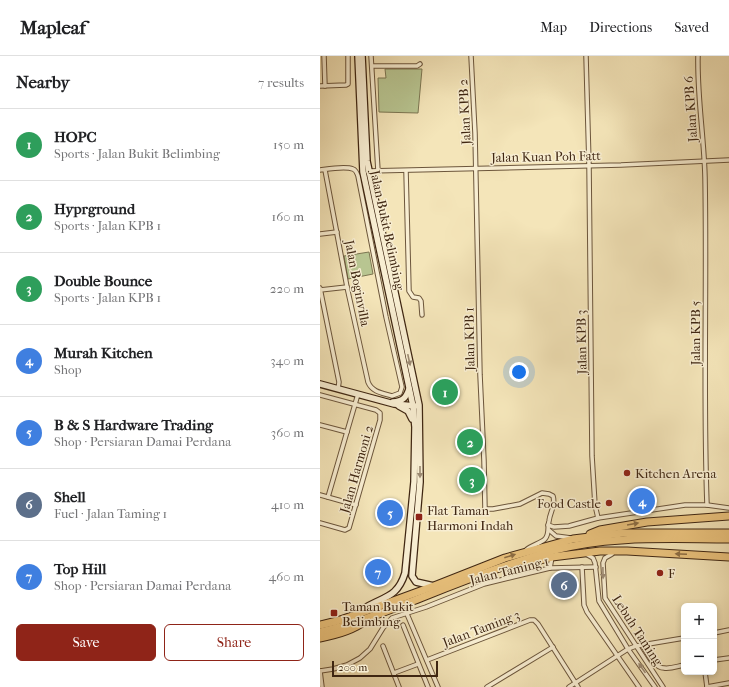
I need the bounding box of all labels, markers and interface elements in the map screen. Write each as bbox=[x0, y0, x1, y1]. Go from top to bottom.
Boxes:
text: Mapleaf bbox=[20, 17, 86, 39]
text: Map bbox=[540, 19, 567, 36]
text: Directions bbox=[589, 19, 652, 36]
text: Saved bbox=[674, 19, 709, 36]
text: Nearby bbox=[16, 72, 70, 92]
street label: Jalan KPB 6 bbox=[681, 74, 700, 143]
text: 7 results bbox=[258, 75, 304, 90]
street label: Jalan KPB 2 bbox=[455, 78, 474, 146]
text: HOPC bbox=[54, 128, 97, 146]
text: 1 bbox=[27, 137, 31, 152]
text: 150 m bbox=[273, 137, 304, 152]
text: Sports · Jalan Bukit Belimbing bbox=[54, 146, 220, 161]
street label: Jalan Kuan Poh Fatt bbox=[490, 148, 601, 165]
street label: Jalan Bukit Belimbing bbox=[367, 168, 408, 293]
text: Hyprground bbox=[54, 200, 135, 218]
text: 2 bbox=[26, 209, 32, 224]
text: 160 m bbox=[272, 209, 304, 224]
text: Sports · Jalan KPB 1 bbox=[54, 218, 161, 233]
street label: Jalan Boginvilla bbox=[342, 238, 373, 328]
text: Double Bounce bbox=[54, 272, 152, 290]
text: 3 bbox=[26, 281, 32, 296]
text: 220 m bbox=[270, 281, 304, 296]
text: Sports · Jalan KPB 1 bbox=[54, 290, 161, 305]
street label: Jalan KPB 5 bbox=[688, 300, 703, 366]
street label: Jalan KPB 1 bbox=[461, 307, 478, 372]
street label: Jalan KPB 3 bbox=[573, 310, 590, 375]
text: Murah Kitchen bbox=[54, 344, 153, 362]
text: 4 bbox=[25, 353, 33, 368]
text: 340 m bbox=[270, 353, 304, 368]
one-way arrow bbox=[407, 354, 413, 366]
text: Shop bbox=[54, 362, 82, 377]
your location bbox=[509, 362, 529, 382]
pin: 1 bbox=[432, 377, 458, 407]
text: B & S Hardware Trading bbox=[54, 416, 213, 434]
street label: Jalan Harmoni 2 bbox=[337, 423, 376, 516]
text: 5 bbox=[26, 425, 32, 440]
text: 360 m bbox=[271, 425, 304, 440]
pin: 2 bbox=[457, 427, 483, 457]
text: Shop · Persiaran Damai Perdana bbox=[54, 434, 231, 449]
pin: 3 bbox=[459, 465, 485, 495]
one-way arrow bbox=[417, 466, 423, 479]
place label: Kitchen Arena bbox=[635, 466, 717, 481]
marker: Kitchen Arena bbox=[622, 468, 632, 478]
pin: 4 bbox=[629, 486, 655, 516]
text: Shell bbox=[54, 488, 86, 506]
place label: Food Castle bbox=[537, 496, 602, 511]
text: 6 bbox=[25, 497, 33, 512]
text: 410 m bbox=[271, 497, 304, 512]
pin: 5 bbox=[377, 498, 403, 528]
marker: Food Castle bbox=[604, 498, 614, 508]
place label: Flat Taman Harmoni Indah bbox=[427, 503, 514, 533]
text: Fuel · Jalan Taming 1 bbox=[54, 506, 167, 521]
marker: Flat Taman Harmoni Indah bbox=[414, 512, 424, 522]
one-way arrow bbox=[627, 521, 639, 527]
one-way arrow bbox=[675, 550, 687, 557]
street label: Jalan Taming 1 bbox=[467, 553, 550, 588]
one-way arrow bbox=[504, 553, 516, 559]
pin: 7 bbox=[365, 557, 391, 587]
text: Top Hill bbox=[54, 560, 106, 578]
place label: F bbox=[668, 566, 675, 581]
one-way arrow bbox=[600, 567, 606, 580]
marker: F bbox=[655, 568, 665, 578]
text: 7 bbox=[26, 569, 32, 584]
text: 460 m bbox=[269, 569, 304, 584]
pin: 6 bbox=[551, 570, 577, 600]
text: Shop · Persiaran Damai Perdana bbox=[54, 578, 231, 593]
street label: Lebuh Taming bbox=[609, 592, 667, 669]
place label: Taman Bukit Belimbing bbox=[342, 599, 414, 629]
map controls bbox=[681, 603, 717, 675]
button: + bbox=[681, 603, 717, 639]
street label: Jalan Taming 3 bbox=[440, 607, 522, 650]
marker: Taman Bukit Belimbing bbox=[329, 608, 339, 618]
button: Save bbox=[16, 624, 156, 661]
button: Share bbox=[164, 624, 304, 661]
button: − bbox=[681, 639, 717, 675]
scale bar bbox=[332, 659, 438, 678]
text: 200 m bbox=[338, 661, 367, 674]
one-way arrow bbox=[638, 663, 646, 673]

